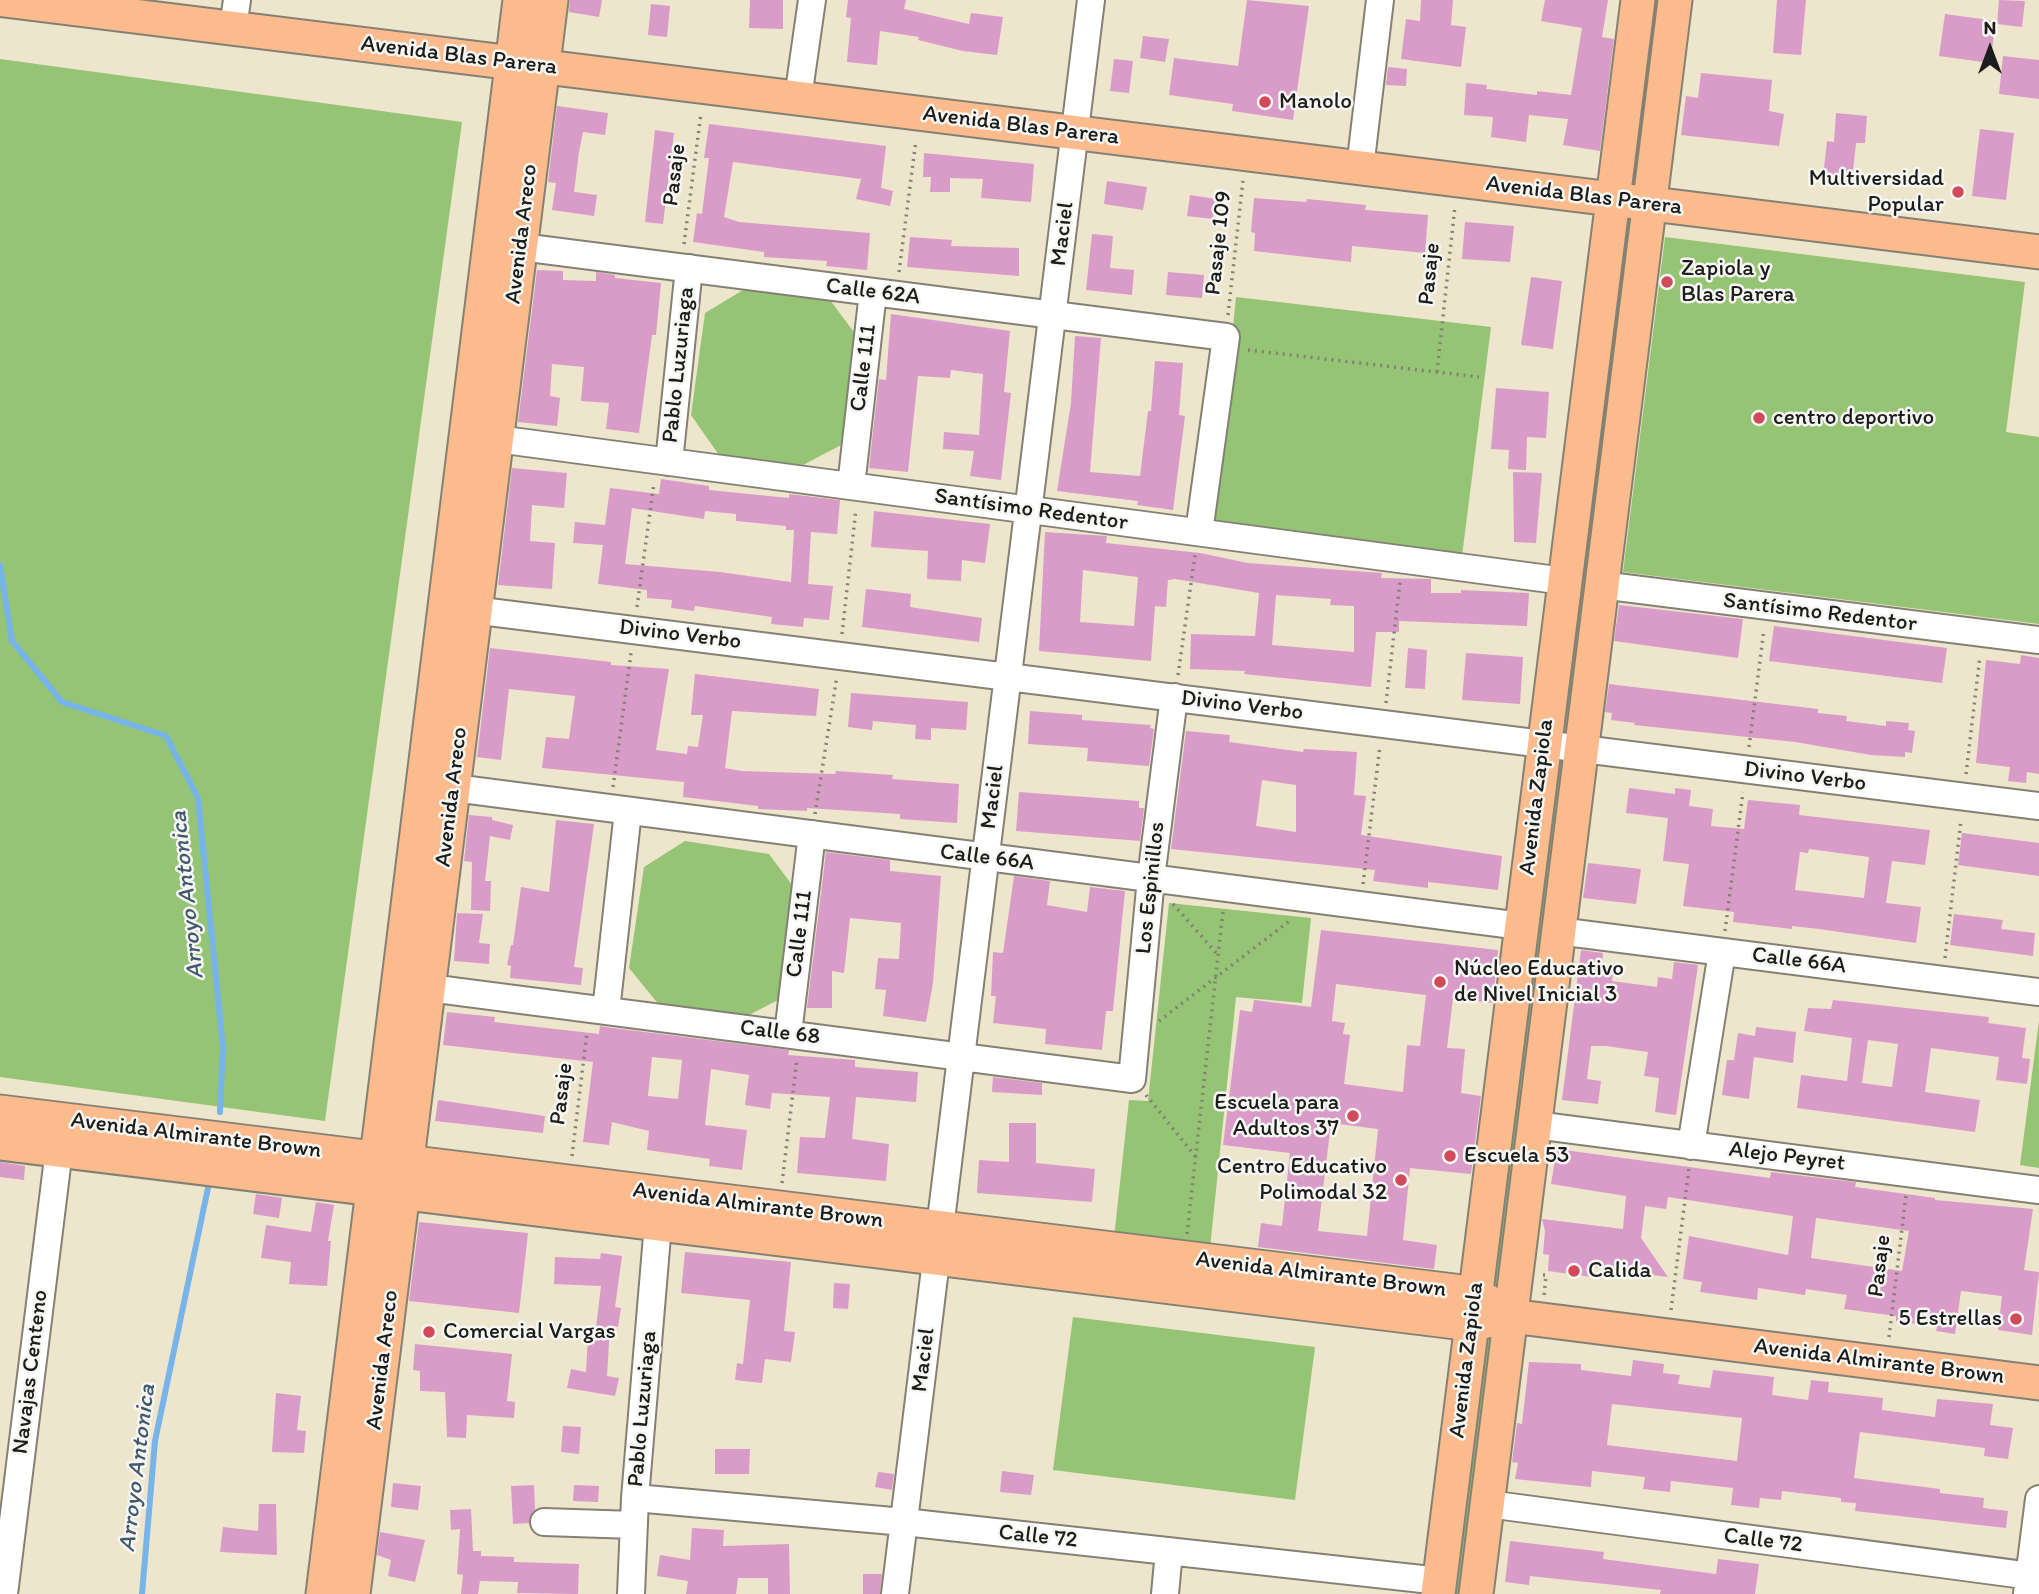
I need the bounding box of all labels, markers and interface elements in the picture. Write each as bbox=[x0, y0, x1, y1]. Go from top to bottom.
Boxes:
north arrow bbox=[1955, 14, 2025, 84]
text: N bbox=[1984, 16, 1996, 39]
street label: Avenida Blas Parera bbox=[359, 30, 559, 82]
place label: Manolo bbox=[1279, 88, 1352, 116]
marker: Manolo bbox=[1257, 94, 1273, 110]
street label: Avenida Blas Parera bbox=[921, 100, 1121, 152]
street label: Pasaje bbox=[657, 142, 693, 208]
street label: Avenida Areco bbox=[500, 162, 544, 306]
place label: Multiversidad Popular bbox=[1809, 165, 1944, 219]
street label: Avenida Blas Parera bbox=[1484, 170, 1684, 222]
marker: Multiversidad Popular bbox=[1950, 184, 1966, 200]
street label: Pasaje 109 bbox=[1200, 189, 1238, 297]
street label: Maciel bbox=[1045, 200, 1081, 268]
street label: Pasaje bbox=[1413, 241, 1447, 307]
place label: Zapiola y Blas Parera bbox=[1681, 255, 1795, 309]
street label: Calle 62A bbox=[824, 273, 922, 311]
marker: Zapiola y Blas Parera bbox=[1659, 274, 1675, 290]
street label: Pablo Luzuriaga bbox=[657, 286, 701, 444]
street label: Calle 111 bbox=[845, 323, 883, 413]
place label: centro deportivo bbox=[1773, 404, 1934, 432]
marker: centro deportivo bbox=[1751, 410, 1767, 426]
street label: Santísimo Redentor bbox=[933, 483, 1129, 537]
street label: Santísimo Redentor bbox=[1722, 587, 1918, 639]
street label: Divino Verbo bbox=[617, 614, 743, 656]
street label: Divino Verbo bbox=[1179, 685, 1305, 727]
street label: Avenida Zapiola bbox=[1514, 717, 1560, 877]
street label: Avenida Areco bbox=[430, 725, 474, 869]
street label: Divino Verbo bbox=[1742, 756, 1868, 798]
street label: Maciel bbox=[975, 763, 1011, 831]
water label: Arroyo Antonica bbox=[165, 810, 211, 980]
street label: Los Espinillos bbox=[1130, 820, 1172, 956]
street label: Calle 66A bbox=[938, 839, 1036, 877]
street label: Calle 111 bbox=[781, 889, 819, 979]
street label: Calle 66A bbox=[1750, 942, 1848, 980]
place label: Núcleo Educativo de Nivel Inicial 3 bbox=[1454, 955, 1624, 1009]
marker: Núcleo Educativo de Nivel Inicial 3 bbox=[1432, 974, 1448, 990]
street label: Calle 68 bbox=[738, 1014, 822, 1052]
street label: Pasaje bbox=[544, 1061, 580, 1127]
place label: Escuela para Adultos 37 bbox=[1214, 1089, 1339, 1143]
street label: Avenida Almirante Brown bbox=[69, 1107, 323, 1165]
marker: Escuela para Adultos 37 bbox=[1345, 1108, 1361, 1124]
street label: Alejo Peyret bbox=[1727, 1136, 1847, 1178]
place label: Escuela 53 bbox=[1464, 1142, 1569, 1170]
marker: Escuela 53 bbox=[1442, 1148, 1458, 1164]
place label: Centro Educativo Polimodal 32 bbox=[1217, 1153, 1387, 1207]
marker: Centro Educativo Polimodal 32 bbox=[1393, 1172, 1409, 1188]
street label: Avenida Almirante Brown bbox=[631, 1177, 885, 1235]
street label: Pasaje bbox=[1862, 1233, 1898, 1299]
street label: Avenida Almirante Brown bbox=[1194, 1246, 1448, 1304]
place label: Calida bbox=[1588, 1257, 1651, 1285]
marker: Calida bbox=[1566, 1263, 1582, 1279]
street label: Avenida Zapiola bbox=[1444, 1280, 1490, 1440]
street label: Navajas Centeno bbox=[7, 1288, 55, 1456]
street label: Avenida Areco bbox=[361, 1288, 405, 1432]
place label: 5 Estrellas bbox=[1898, 1305, 2002, 1333]
marker: 5 Estrellas bbox=[2008, 1311, 2024, 1327]
place label: Comercial Vargas bbox=[443, 1318, 616, 1346]
marker: Comercial Vargas bbox=[421, 1324, 437, 1340]
street label: Maciel bbox=[906, 1326, 942, 1394]
street label: Pablo Luzuriaga bbox=[622, 1330, 664, 1488]
street label: Avenida Almirante Brown bbox=[1752, 1333, 2006, 1391]
water label: Arroyo Antonica bbox=[113, 1382, 163, 1554]
street label: Calle 72 bbox=[997, 1519, 1079, 1555]
street label: Calle 72 bbox=[1722, 1522, 1804, 1560]

